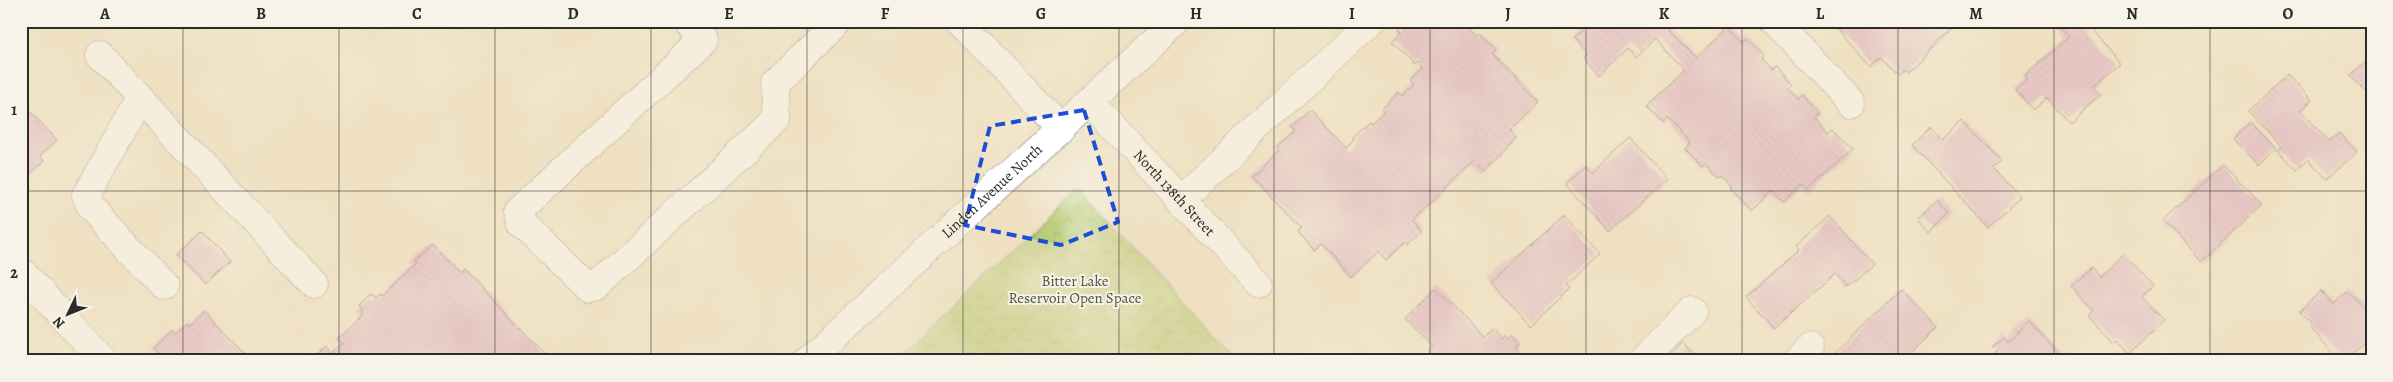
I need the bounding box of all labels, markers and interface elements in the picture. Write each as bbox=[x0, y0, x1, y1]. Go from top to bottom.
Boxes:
text: A bbox=[99, 3, 111, 25]
text: B bbox=[256, 3, 266, 25]
text: C bbox=[412, 3, 422, 25]
text: D bbox=[567, 3, 579, 25]
text: E bbox=[724, 3, 734, 25]
text: F bbox=[881, 3, 890, 25]
text: G bbox=[1036, 3, 1046, 25]
text: H bbox=[1190, 3, 1202, 25]
text: I bbox=[1349, 3, 1355, 25]
text: J bbox=[1505, 3, 1511, 25]
text: K bbox=[1659, 3, 1670, 25]
text: L bbox=[1816, 3, 1825, 25]
text: M bbox=[1969, 3, 1983, 25]
text: N bbox=[2126, 3, 2138, 25]
text: O bbox=[2283, 3, 2294, 25]
text: 1 bbox=[11, 99, 17, 121]
street label: Linden Avenue North bbox=[937, 140, 1047, 243]
street label: North 138th Street bbox=[1129, 145, 1220, 240]
text: 2 bbox=[10, 262, 18, 284]
park label: Bitter Lake Reservoir Open Space bbox=[1009, 271, 1142, 308]
north arrow bbox=[42, 290, 92, 340]
text: N bbox=[48, 312, 69, 333]

